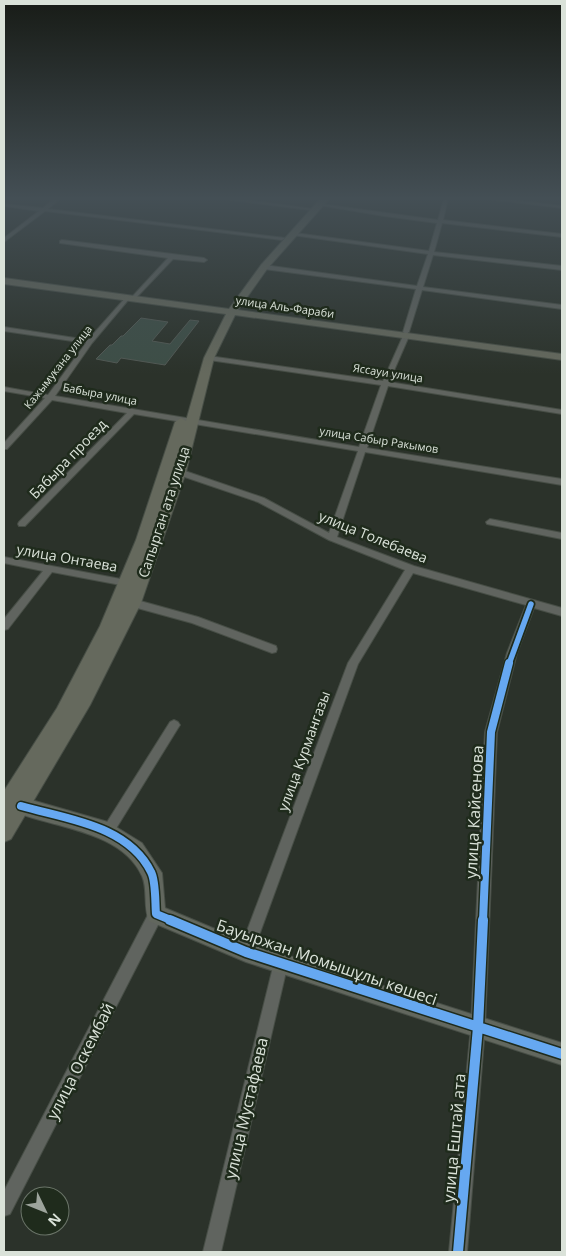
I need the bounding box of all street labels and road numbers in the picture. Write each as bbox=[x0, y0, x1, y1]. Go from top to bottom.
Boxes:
street label: улица Аль-Фараби bbox=[235, 292, 335, 321]
street label: Кажымукана улица bbox=[20, 322, 95, 412]
street label: Яссауи улица bbox=[352, 360, 424, 385]
street label: Бабыра улица bbox=[62, 379, 139, 408]
street label: Бабыра проезд bbox=[25, 415, 111, 503]
street label: улица Сабыр Ракымов bbox=[319, 423, 440, 456]
street label: Сапырган ата улица bbox=[133, 444, 194, 580]
street label: улица Толебаева bbox=[316, 506, 430, 567]
street label: улица Онтаева bbox=[15, 539, 119, 576]
street label: улица Курмангазы bbox=[273, 688, 334, 813]
street label: улица Кайсенова bbox=[460, 745, 488, 879]
street label: Бауыржан Момышұлы көшесі bbox=[214, 914, 440, 1010]
street label: улица Оскембай bbox=[41, 999, 119, 1123]
street label: улица Мустафаева bbox=[219, 1035, 273, 1181]
street label: улица Ештай ата bbox=[437, 1072, 471, 1204]

